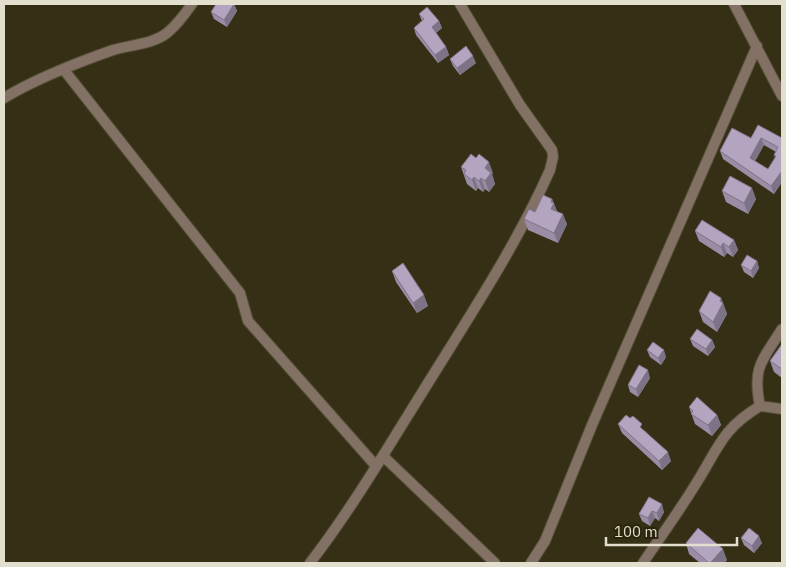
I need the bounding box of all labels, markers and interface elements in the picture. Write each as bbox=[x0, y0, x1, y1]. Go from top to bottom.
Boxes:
scale bar bbox=[606, 514, 737, 546]
text: 100 m bbox=[614, 522, 658, 541]

